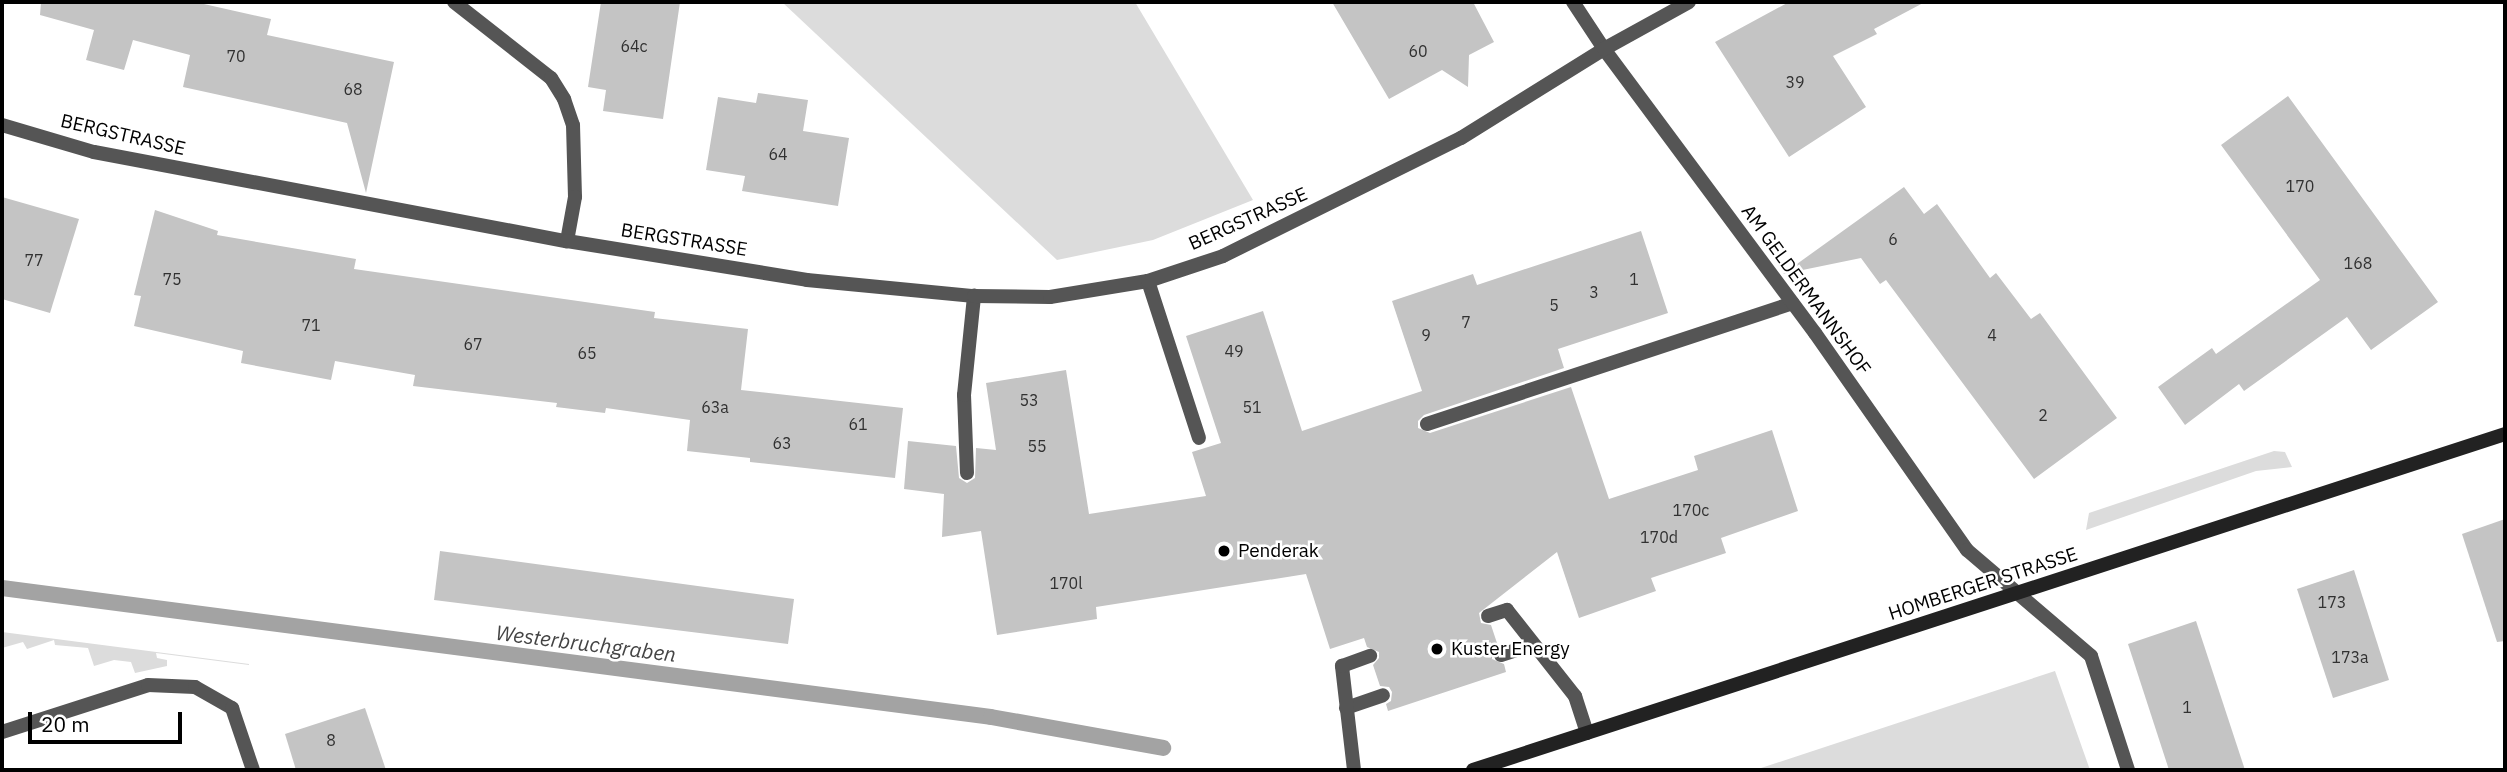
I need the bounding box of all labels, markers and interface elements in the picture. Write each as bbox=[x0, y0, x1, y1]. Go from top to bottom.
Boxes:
house number: 64c bbox=[620, 36, 648, 56]
house number: 60 bbox=[1408, 41, 1428, 61]
house number: 70 bbox=[226, 46, 246, 66]
house number: 39 bbox=[1785, 72, 1805, 92]
house number: 68 bbox=[343, 79, 363, 99]
street label: BERGSTRASSE bbox=[58, 110, 188, 160]
house number: 64 bbox=[768, 144, 788, 164]
house number: 170 bbox=[2286, 176, 2314, 196]
street label: BERGSTRASSE bbox=[1185, 183, 1311, 255]
street label: AM GELDERMANNSHOF bbox=[1737, 200, 1875, 380]
street label: BERGSTRASSE bbox=[619, 219, 749, 261]
house number: 6 bbox=[1888, 229, 1898, 249]
house number: 77 bbox=[24, 250, 44, 270]
house number: 168 bbox=[2344, 253, 2372, 273]
house number: 75 bbox=[162, 269, 182, 289]
house number: 1 bbox=[1629, 269, 1639, 289]
house number: 3 bbox=[1589, 282, 1599, 302]
house number: 5 bbox=[1549, 295, 1559, 315]
house number: 7 bbox=[1461, 312, 1471, 332]
house number: 71 bbox=[301, 315, 321, 335]
house number: 9 bbox=[1421, 325, 1431, 345]
house number: 4 bbox=[1987, 325, 1997, 345]
house number: 67 bbox=[463, 334, 483, 354]
house number: 49 bbox=[1224, 341, 1244, 361]
house number: 65 bbox=[577, 343, 597, 363]
house number: 53 bbox=[1019, 390, 1039, 410]
house number: 63a bbox=[701, 397, 729, 417]
house number: 51 bbox=[1242, 397, 1262, 417]
house number: 2 bbox=[2038, 405, 2048, 425]
house number: 61 bbox=[848, 414, 868, 434]
house number: 63 bbox=[772, 433, 792, 453]
house number: 55 bbox=[1027, 436, 1047, 456]
house number: 170c bbox=[1673, 500, 1709, 520]
house number: 170d bbox=[1640, 527, 1678, 547]
place label: Penderak bbox=[1238, 540, 1319, 562]
marker: Penderak bbox=[1216, 543, 1232, 559]
street label: HOMBERGER STRASSE bbox=[1885, 543, 2081, 625]
house number: 170l bbox=[1049, 573, 1083, 593]
house number: 173 bbox=[2318, 592, 2346, 612]
water label: Westerbruchgraben bbox=[494, 619, 678, 667]
place label: Kuster Energy bbox=[1451, 638, 1570, 660]
marker: Kuster Energy bbox=[1429, 641, 1445, 657]
house number: 173a bbox=[2331, 647, 2369, 667]
house number: 1 bbox=[2182, 697, 2192, 717]
scale bar bbox=[32, 698, 186, 742]
text: 20 m bbox=[41, 710, 90, 738]
house number: 8 bbox=[326, 730, 336, 750]

